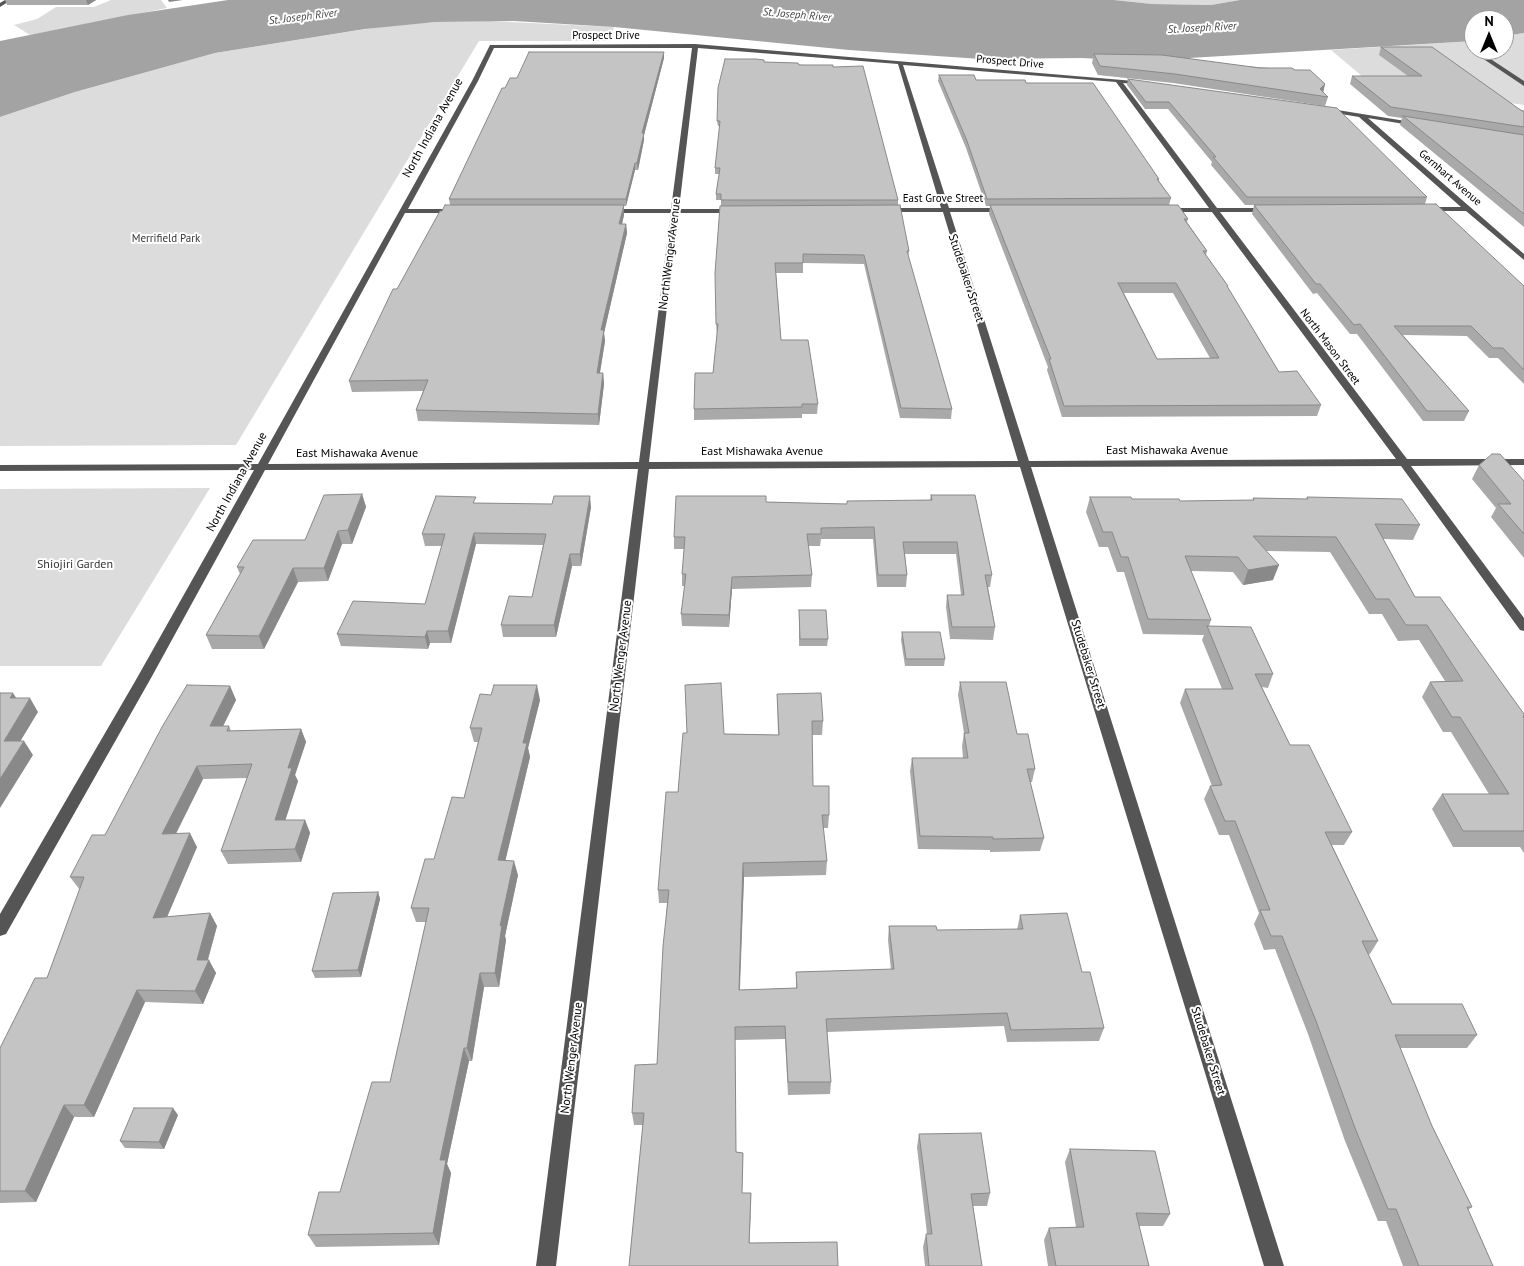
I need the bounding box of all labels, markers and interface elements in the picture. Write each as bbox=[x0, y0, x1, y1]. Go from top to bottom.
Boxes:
water label: St. Joseph River bbox=[762, 5, 832, 25]
water label: St. Joseph River bbox=[268, 6, 338, 28]
north arrow bbox=[1464, 10, 1514, 60]
text: N bbox=[1484, 12, 1494, 30]
water label: St. Joseph River bbox=[1167, 20, 1237, 36]
street label: Prospect Drive bbox=[572, 29, 640, 43]
street label: Prospect Drive bbox=[976, 52, 1044, 72]
street label: North Indiana Avenue bbox=[400, 76, 466, 180]
street label: Gernhart Avenue bbox=[1416, 147, 1484, 209]
street label: East Grove Street bbox=[903, 192, 983, 206]
street label: North Wenger Avenue bbox=[656, 197, 684, 311]
park label: Merrifield Park bbox=[132, 232, 200, 246]
street label: Studebaker Street bbox=[945, 232, 987, 324]
street label: North Mason Street bbox=[1297, 306, 1363, 388]
street label: North Indiana Avenue bbox=[204, 430, 270, 534]
street label: East Mishawaka Avenue bbox=[1106, 444, 1228, 458]
street label: East Mishawaka Avenue bbox=[701, 445, 823, 459]
street label: East Mishawaka Avenue bbox=[296, 447, 418, 461]
park label: Shiojiri Garden bbox=[37, 558, 113, 572]
street label: North Wenger Avenue bbox=[607, 599, 635, 713]
street label: Studebaker Street bbox=[1068, 618, 1108, 710]
street label: North Wenger Avenue bbox=[558, 1001, 586, 1115]
street label: Studebaker Street bbox=[1188, 1005, 1228, 1097]

